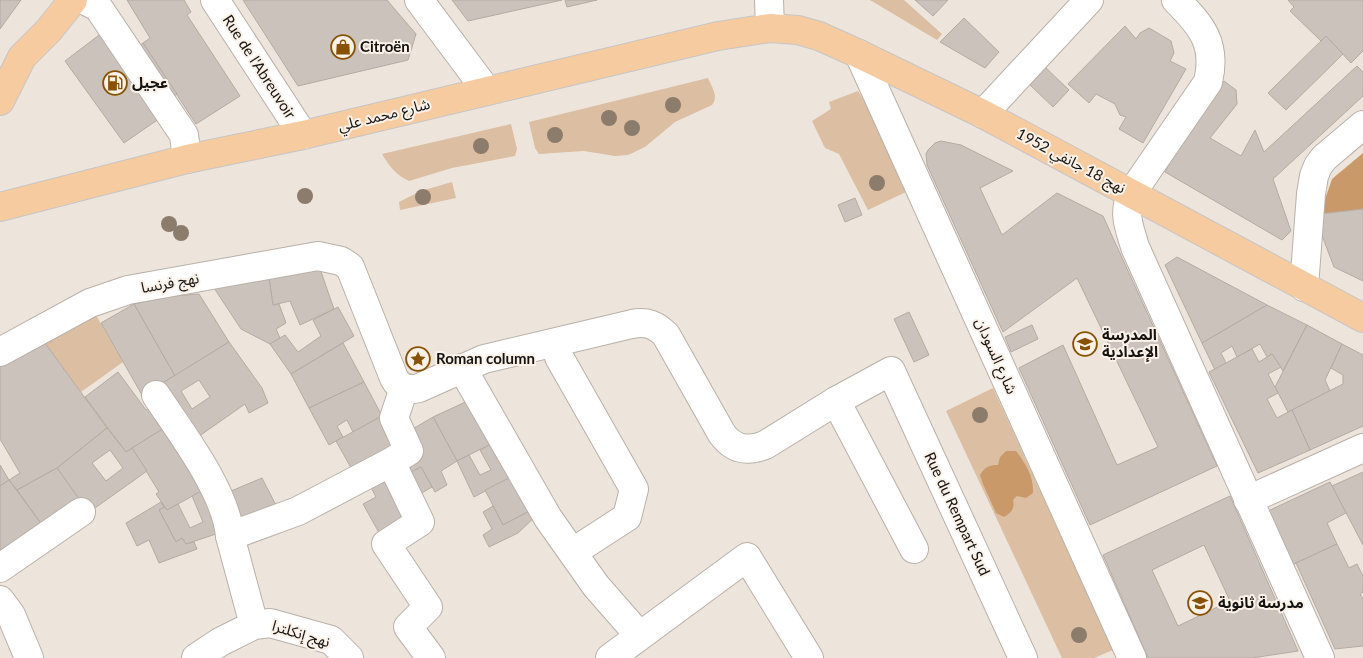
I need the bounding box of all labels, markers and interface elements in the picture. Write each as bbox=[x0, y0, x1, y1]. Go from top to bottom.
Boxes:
street label: Rue de l'Abreuvoir bbox=[220, 11, 300, 122]
shop icon: Citroën bbox=[330, 34, 356, 60]
place label: Citroën bbox=[360, 37, 410, 55]
fuel station icon: عجيل bbox=[102, 70, 128, 96]
place label: عجيل bbox=[132, 73, 168, 92]
street label: شارع محمد علي bbox=[336, 94, 433, 138]
street label: نهج 18 جانفي 1952 bbox=[1012, 124, 1129, 200]
street label: نهج فرنسا bbox=[139, 268, 201, 300]
street label: شارع السودان bbox=[968, 315, 1022, 398]
place label: المدرسة الإعدادية bbox=[1102, 325, 1158, 362]
school or university icon: المدرسة الإعدادية bbox=[1072, 331, 1098, 357]
place icon: Roman column bbox=[405, 346, 431, 372]
place label: Roman column bbox=[436, 349, 535, 367]
street label: Rue du Rempart Sud bbox=[921, 449, 994, 578]
school or university icon: مدرسة ثانوية bbox=[1187, 590, 1213, 616]
place label: مدرسة ثانوية bbox=[1218, 593, 1304, 612]
street label: نهج إنكلترا bbox=[269, 616, 332, 654]

